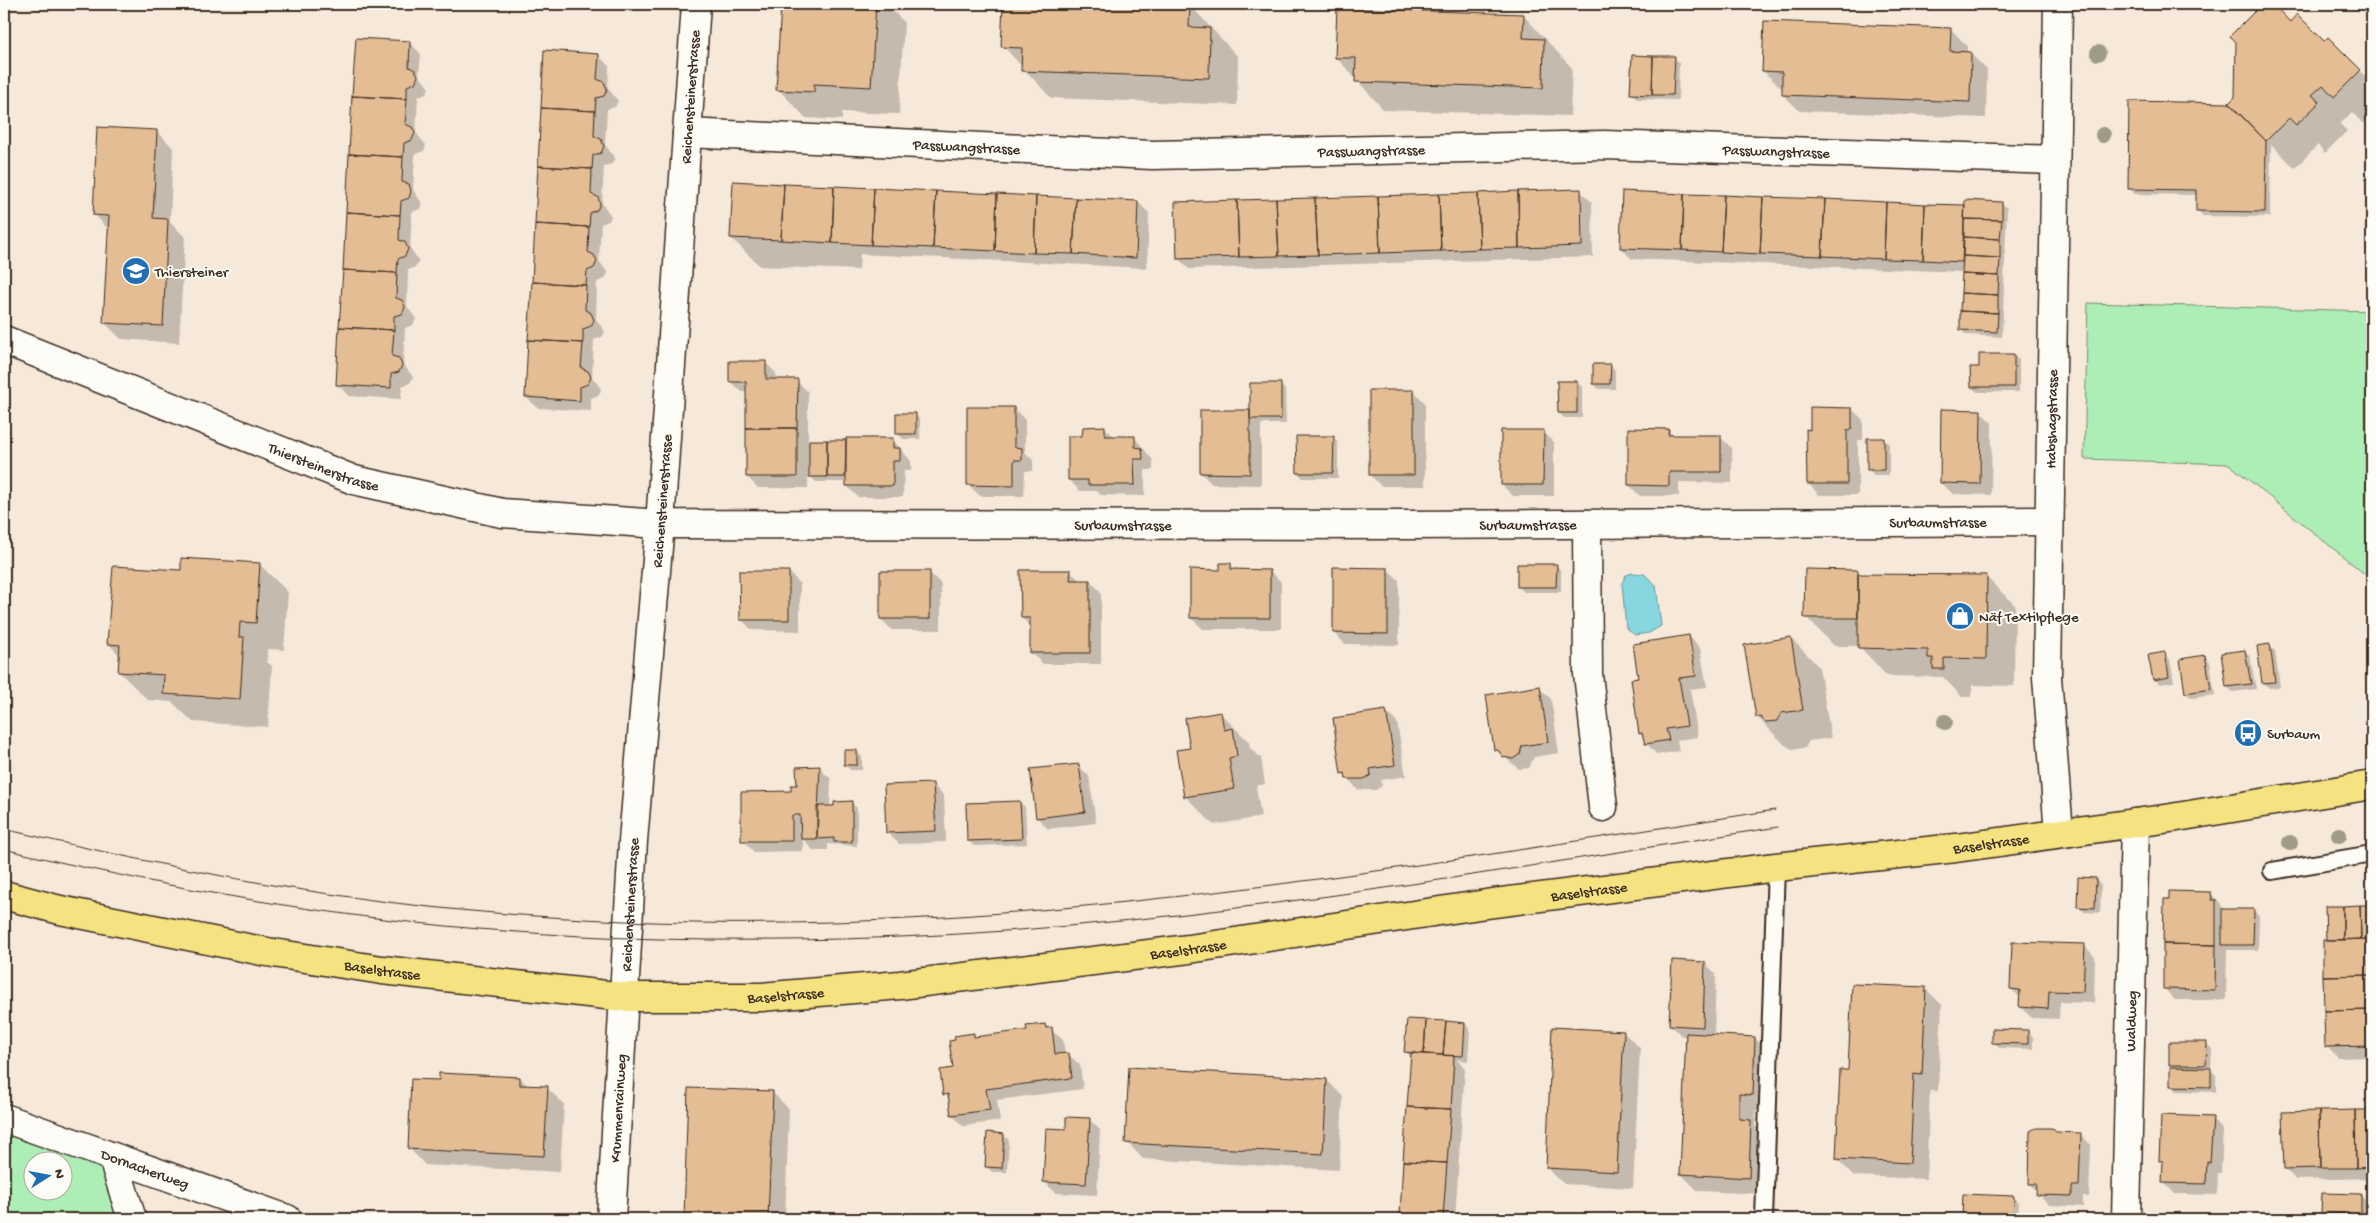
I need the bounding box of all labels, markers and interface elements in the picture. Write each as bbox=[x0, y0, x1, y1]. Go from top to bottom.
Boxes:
street label: Reichensteinerstrasse bbox=[678, 29, 705, 164]
street label: Passwangstrasse bbox=[912, 137, 1021, 160]
street label: Passwangstrasse bbox=[1317, 142, 1426, 162]
street label: Passwangstrasse bbox=[1721, 142, 1830, 164]
school or university icon: Thiersteiner bbox=[121, 256, 151, 286]
place label: Thiersteiner bbox=[154, 264, 230, 282]
street label: Habshagstrasse bbox=[2043, 369, 2063, 469]
street label: Reichensteinerstrasse bbox=[649, 433, 677, 569]
street label: Thiersteinerstrasse bbox=[264, 439, 381, 496]
street label: Surbaumstrasse bbox=[1889, 514, 1987, 533]
street label: Surbaumstrasse bbox=[1479, 517, 1577, 536]
street label: Surbaumstrasse bbox=[1074, 518, 1172, 536]
shop icon: Näf Textilpflege bbox=[1945, 601, 1975, 631]
place label: Näf Textilpflege bbox=[1979, 609, 2079, 627]
bus stop icon: Surbaum bbox=[2233, 718, 2263, 748]
place label: Surbaum bbox=[2267, 726, 2321, 744]
street label: Baselstrasse bbox=[1951, 831, 2031, 859]
street label: Reichensteinerstrasse bbox=[618, 837, 644, 972]
street label: Baselstrasse bbox=[1549, 879, 1629, 907]
street label: Baselstrasse bbox=[1148, 936, 1228, 965]
street label: Baselstrasse bbox=[342, 957, 422, 985]
street label: Baselstrasse bbox=[747, 985, 825, 1008]
street label: Waldweg bbox=[2123, 990, 2142, 1052]
street label: Krummenrainweg bbox=[607, 1053, 632, 1163]
street label: Dornacherweg bbox=[97, 1146, 191, 1194]
north arrow bbox=[22, 1150, 72, 1200]
text: N bbox=[49, 1168, 68, 1180]

